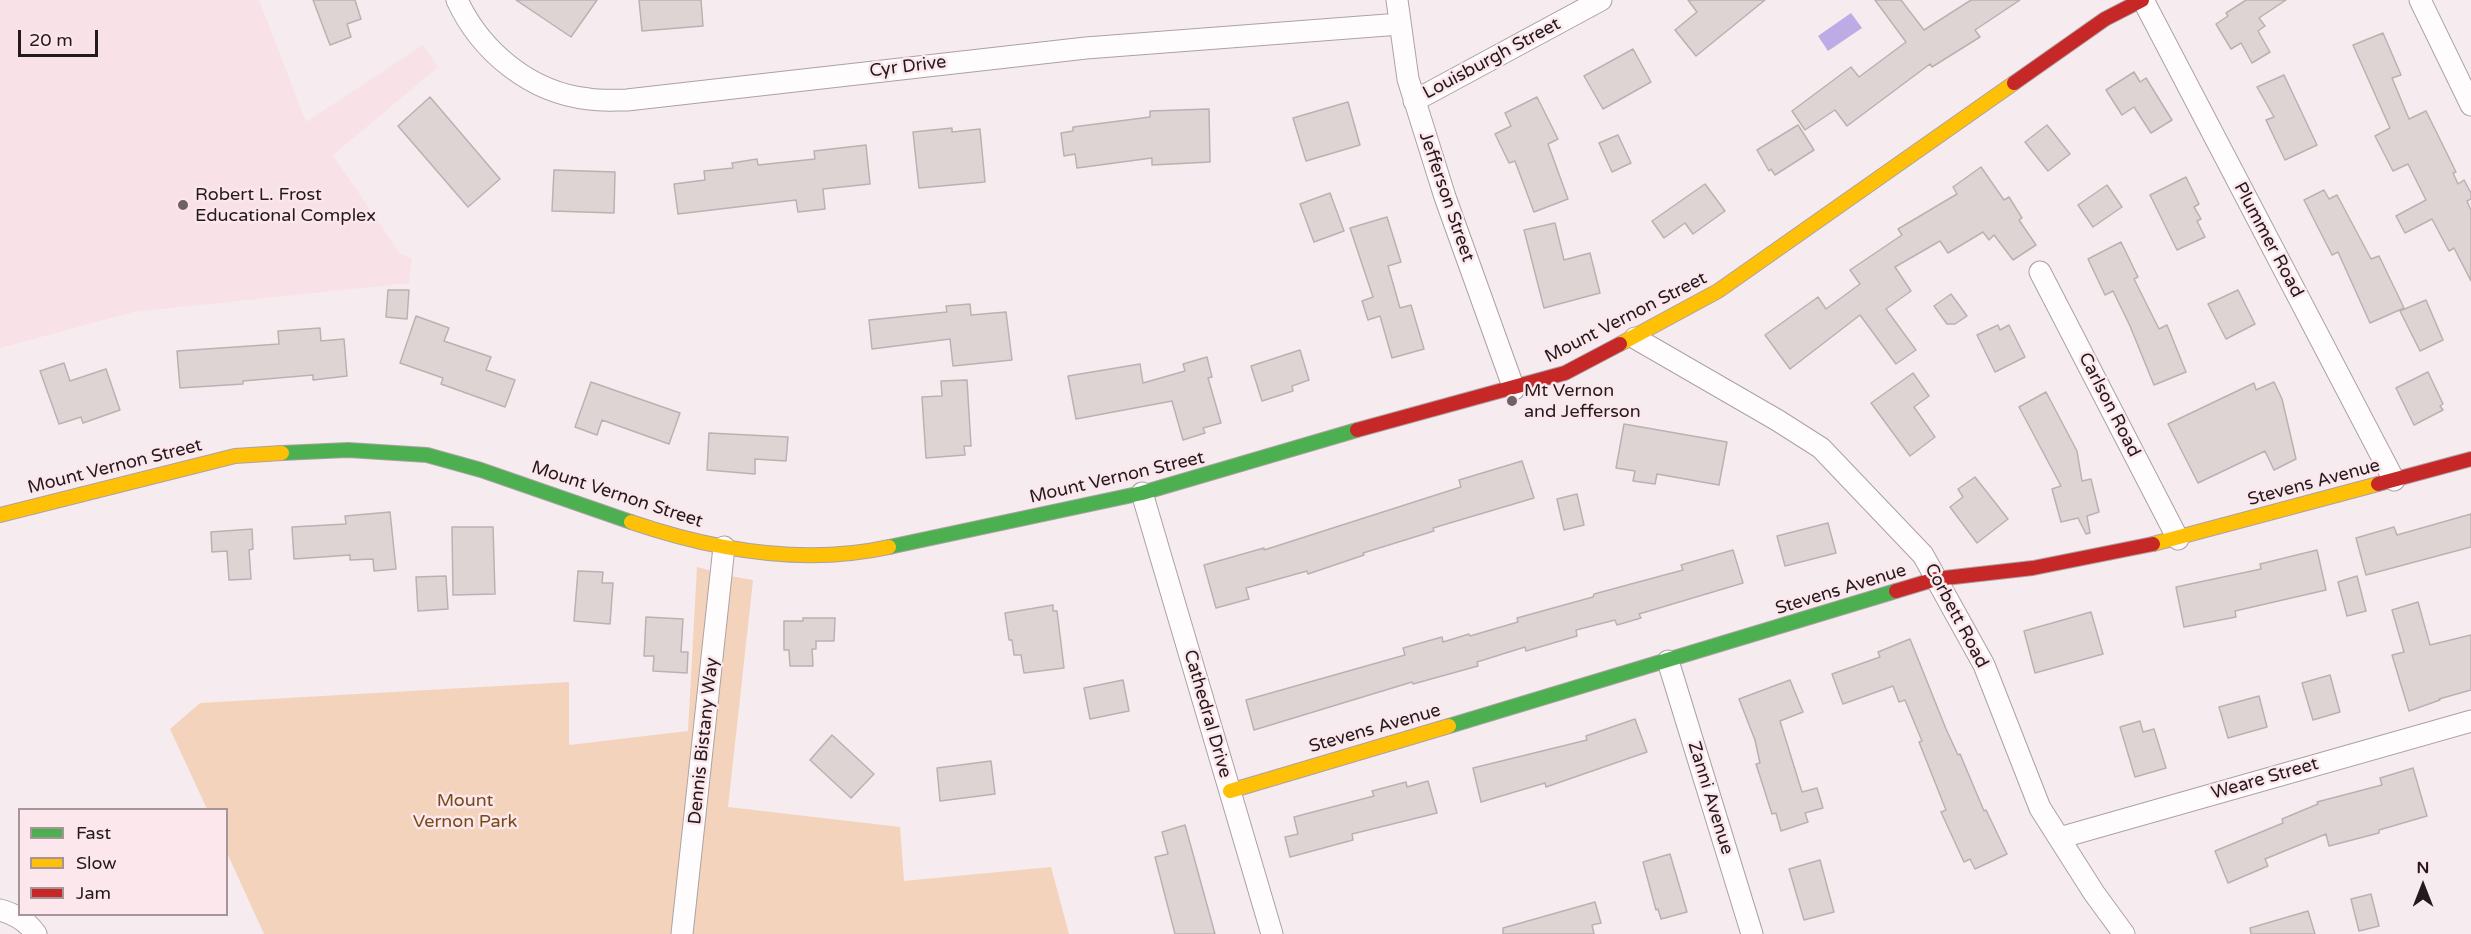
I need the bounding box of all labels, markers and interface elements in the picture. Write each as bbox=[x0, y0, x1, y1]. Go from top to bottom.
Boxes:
street label: Louisburgh Street bbox=[1419, 14, 1565, 104]
scale bar bbox=[21, 18, 100, 56]
text: 20 m bbox=[29, 29, 73, 51]
street label: Cyr Drive bbox=[868, 52, 948, 82]
street label: Jefferson Street bbox=[1414, 129, 1478, 265]
street label: Plummer Road bbox=[2229, 179, 2307, 301]
place label: Robert L. Frost Educational Complex bbox=[195, 184, 376, 226]
marker: Robert L. Frost Educational Complex bbox=[176, 198, 190, 212]
street label: Mount Vernon Street bbox=[1541, 268, 1711, 368]
street label: Carlson Road bbox=[2073, 349, 2145, 461]
place label: Mt Vernon and Jefferson bbox=[1524, 380, 1641, 422]
marker: Mt Vernon and Jefferson bbox=[1505, 394, 1519, 408]
street label: Mount Vernon Street bbox=[26, 435, 204, 499]
street label: Mount Vernon Street bbox=[1027, 447, 1207, 509]
street label: Stevens Avenue bbox=[2246, 455, 2382, 511]
street label: Mount Vernon Street bbox=[529, 457, 705, 533]
street label: Stevens Avenue bbox=[1773, 560, 1909, 620]
street label: Corbett Road bbox=[1919, 560, 1993, 672]
street label: Cathedral Drive bbox=[1178, 647, 1236, 781]
street label: Dennis Bistany Way bbox=[684, 656, 724, 826]
street label: Stevens Avenue bbox=[1307, 700, 1443, 758]
street label: Zanni Avenue bbox=[1683, 739, 1737, 857]
street label: Weare Street bbox=[2209, 753, 2321, 805]
park label: Mount Vernon Park bbox=[413, 790, 517, 832]
legend bbox=[18, 808, 228, 916]
text: Fast bbox=[76, 822, 111, 844]
text: Slow bbox=[76, 852, 117, 874]
north arrow bbox=[2393, 856, 2453, 916]
text: N bbox=[2417, 858, 2429, 878]
text: Jam bbox=[76, 882, 111, 904]

